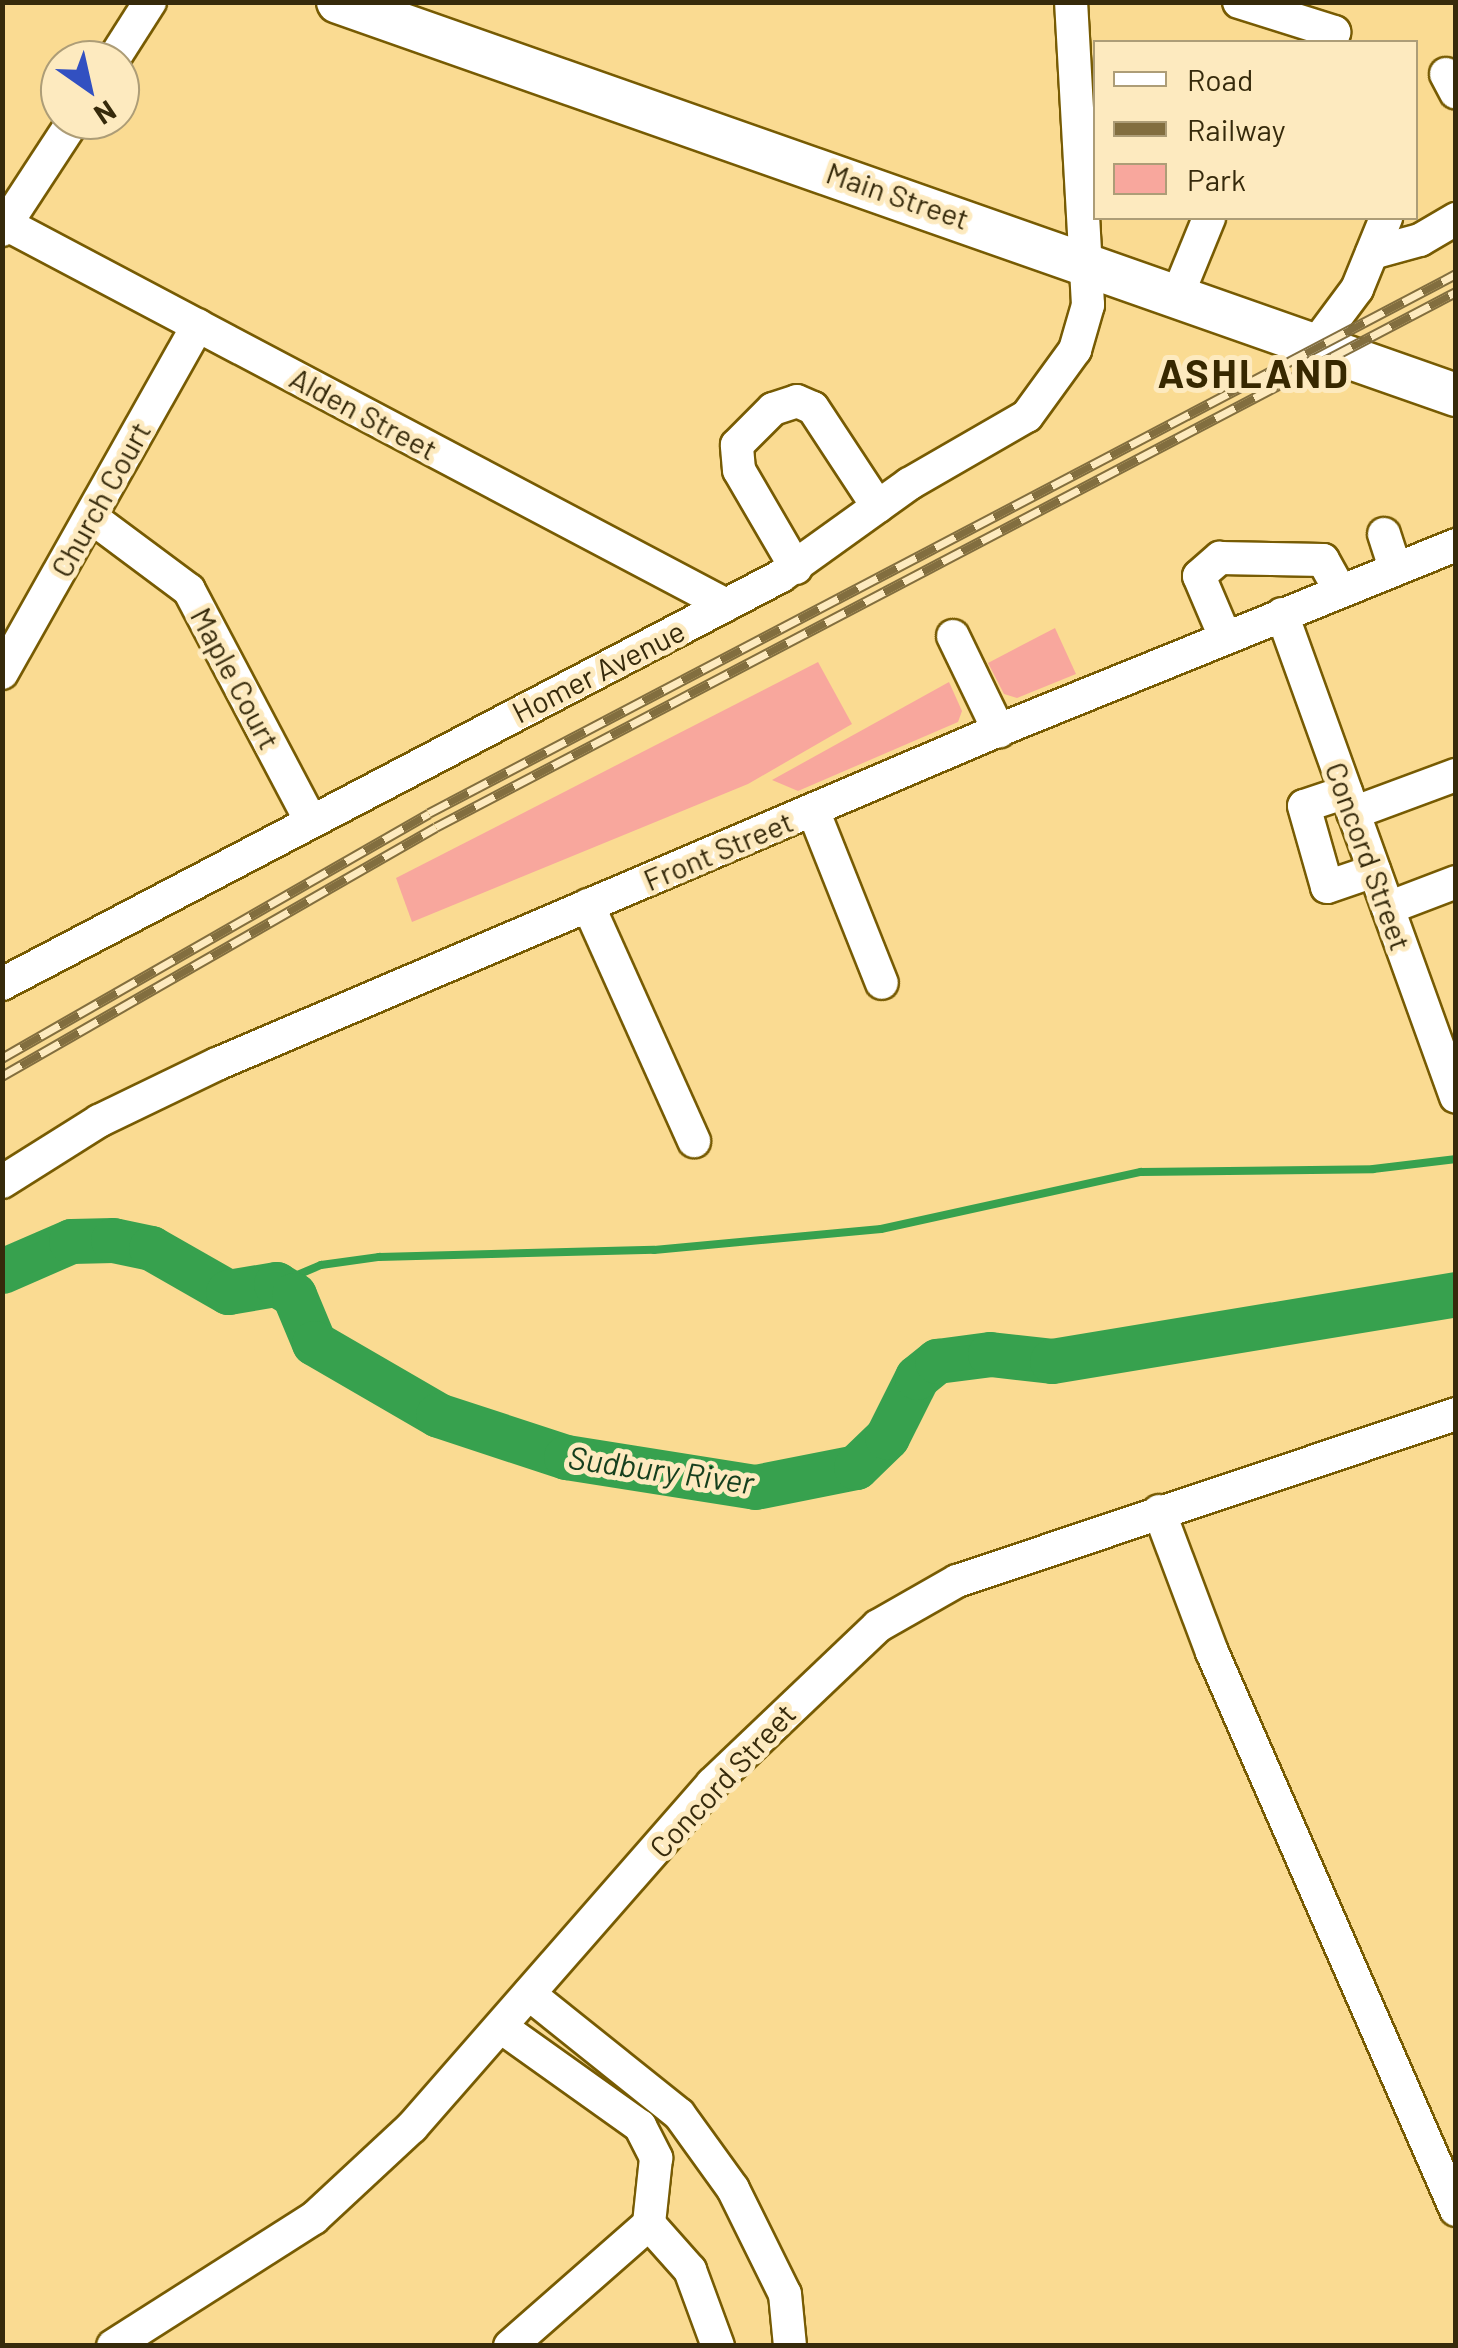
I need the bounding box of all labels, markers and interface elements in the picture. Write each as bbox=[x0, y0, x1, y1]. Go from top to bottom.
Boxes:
north arrow bbox=[40, 40, 140, 140]
legend bbox=[1093, 40, 1418, 220]
text: Road bbox=[1187, 61, 1253, 97]
text: N bbox=[88, 94, 123, 133]
text: Railway bbox=[1187, 111, 1286, 147]
street label: Main Street bbox=[822, 154, 974, 236]
text: Park bbox=[1187, 161, 1246, 197]
district label: ASHLAND bbox=[1158, 348, 1350, 396]
street label: Alden Street bbox=[284, 359, 444, 467]
street label: Church Court bbox=[43, 415, 157, 583]
street label: Maple Court bbox=[184, 601, 288, 755]
street label: Homer Avenue bbox=[506, 612, 690, 730]
street label: Concord Street bbox=[1318, 757, 1420, 955]
street label: Front Street bbox=[638, 802, 798, 898]
water label: Sudbury River bbox=[566, 1437, 756, 1501]
street label: Concord Street bbox=[642, 1696, 802, 1864]

